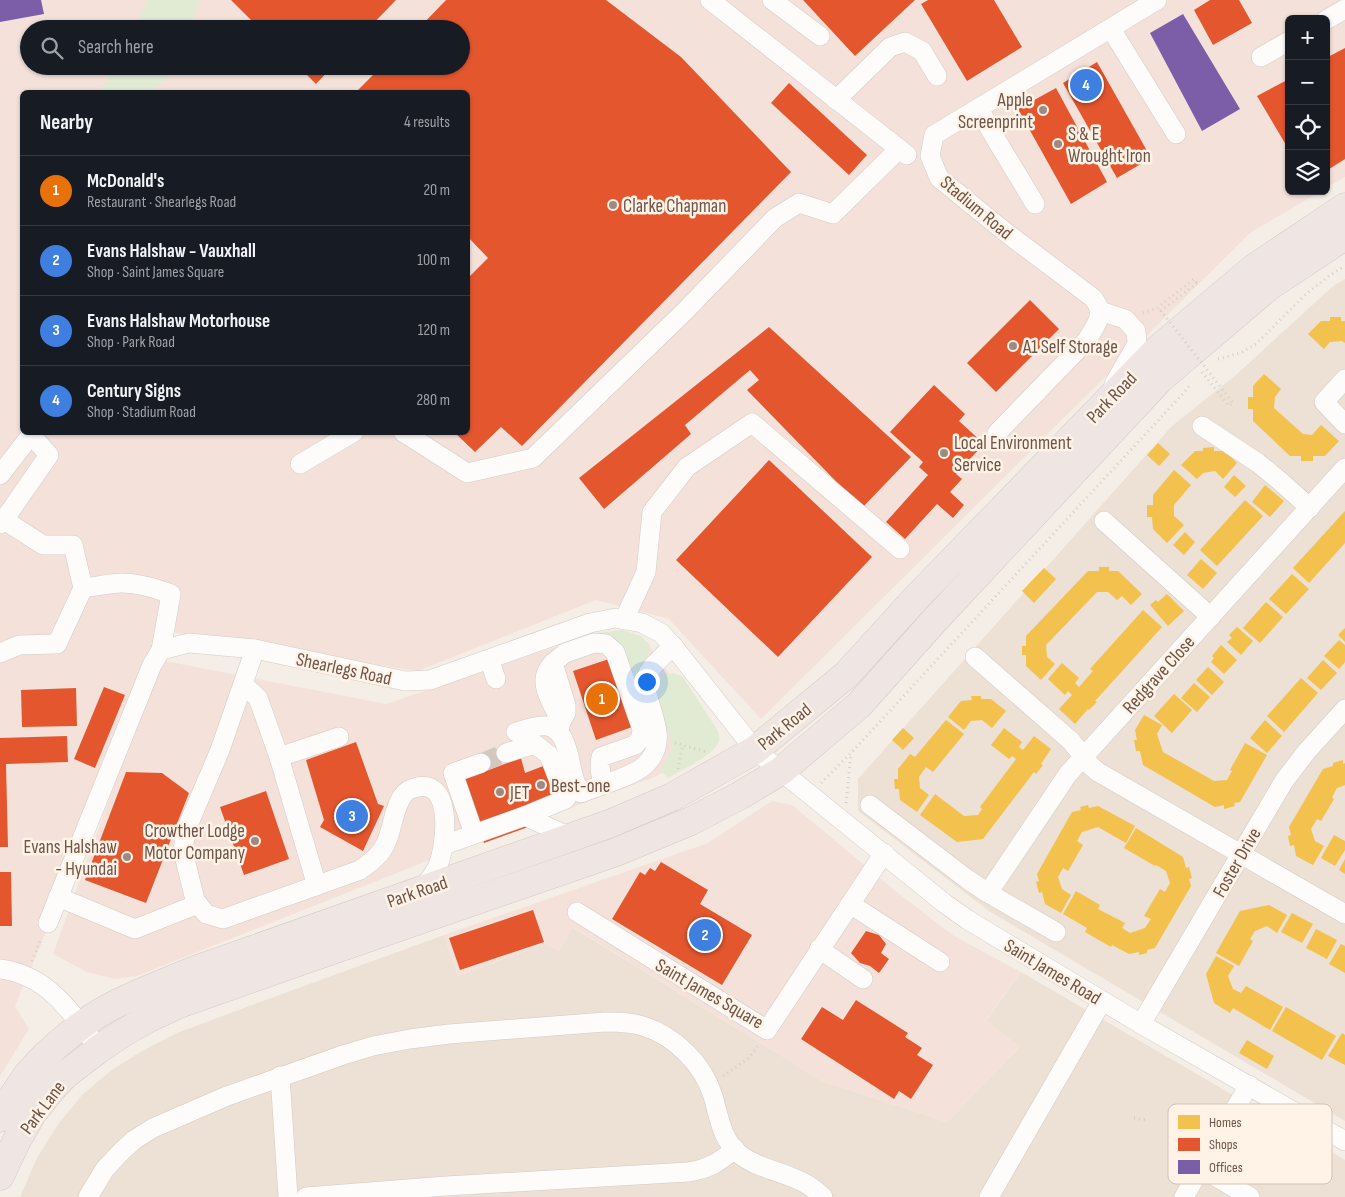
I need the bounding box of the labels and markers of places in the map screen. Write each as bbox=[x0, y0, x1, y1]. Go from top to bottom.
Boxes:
pin: 4 bbox=[1070, 66, 1102, 104]
place label: Apple Screenprint bbox=[958, 89, 1033, 134]
marker: Apple Screenprint bbox=[1037, 104, 1049, 116]
place label: S & E Wrought Iron bbox=[1068, 123, 1151, 168]
marker: S & E Wrought Iron bbox=[1052, 138, 1064, 150]
place label: Clarke Chapman bbox=[623, 195, 726, 218]
marker: Clarke Chapman bbox=[607, 199, 619, 211]
place label: A1 Self Storage bbox=[1022, 336, 1118, 359]
marker: A1 Self Storage bbox=[1007, 340, 1019, 352]
place label: Local Environment Service bbox=[954, 432, 1072, 477]
marker: Local Environment Service bbox=[938, 447, 950, 459]
pin: 1 bbox=[586, 680, 618, 718]
place label: Best-one bbox=[551, 775, 610, 798]
marker: Best-one bbox=[535, 779, 547, 791]
place label: JET bbox=[509, 782, 530, 805]
marker: JET bbox=[494, 786, 506, 798]
pin: 3 bbox=[336, 797, 368, 835]
place label: Crowther Lodge Motor Company bbox=[144, 820, 246, 865]
marker: Crowther Lodge Motor Company bbox=[249, 835, 261, 847]
place label: Evans Halshaw - Hyundai bbox=[23, 836, 117, 881]
marker: Evans Halshaw - Hyundai bbox=[121, 851, 133, 863]
pin: 2 bbox=[689, 916, 721, 954]

